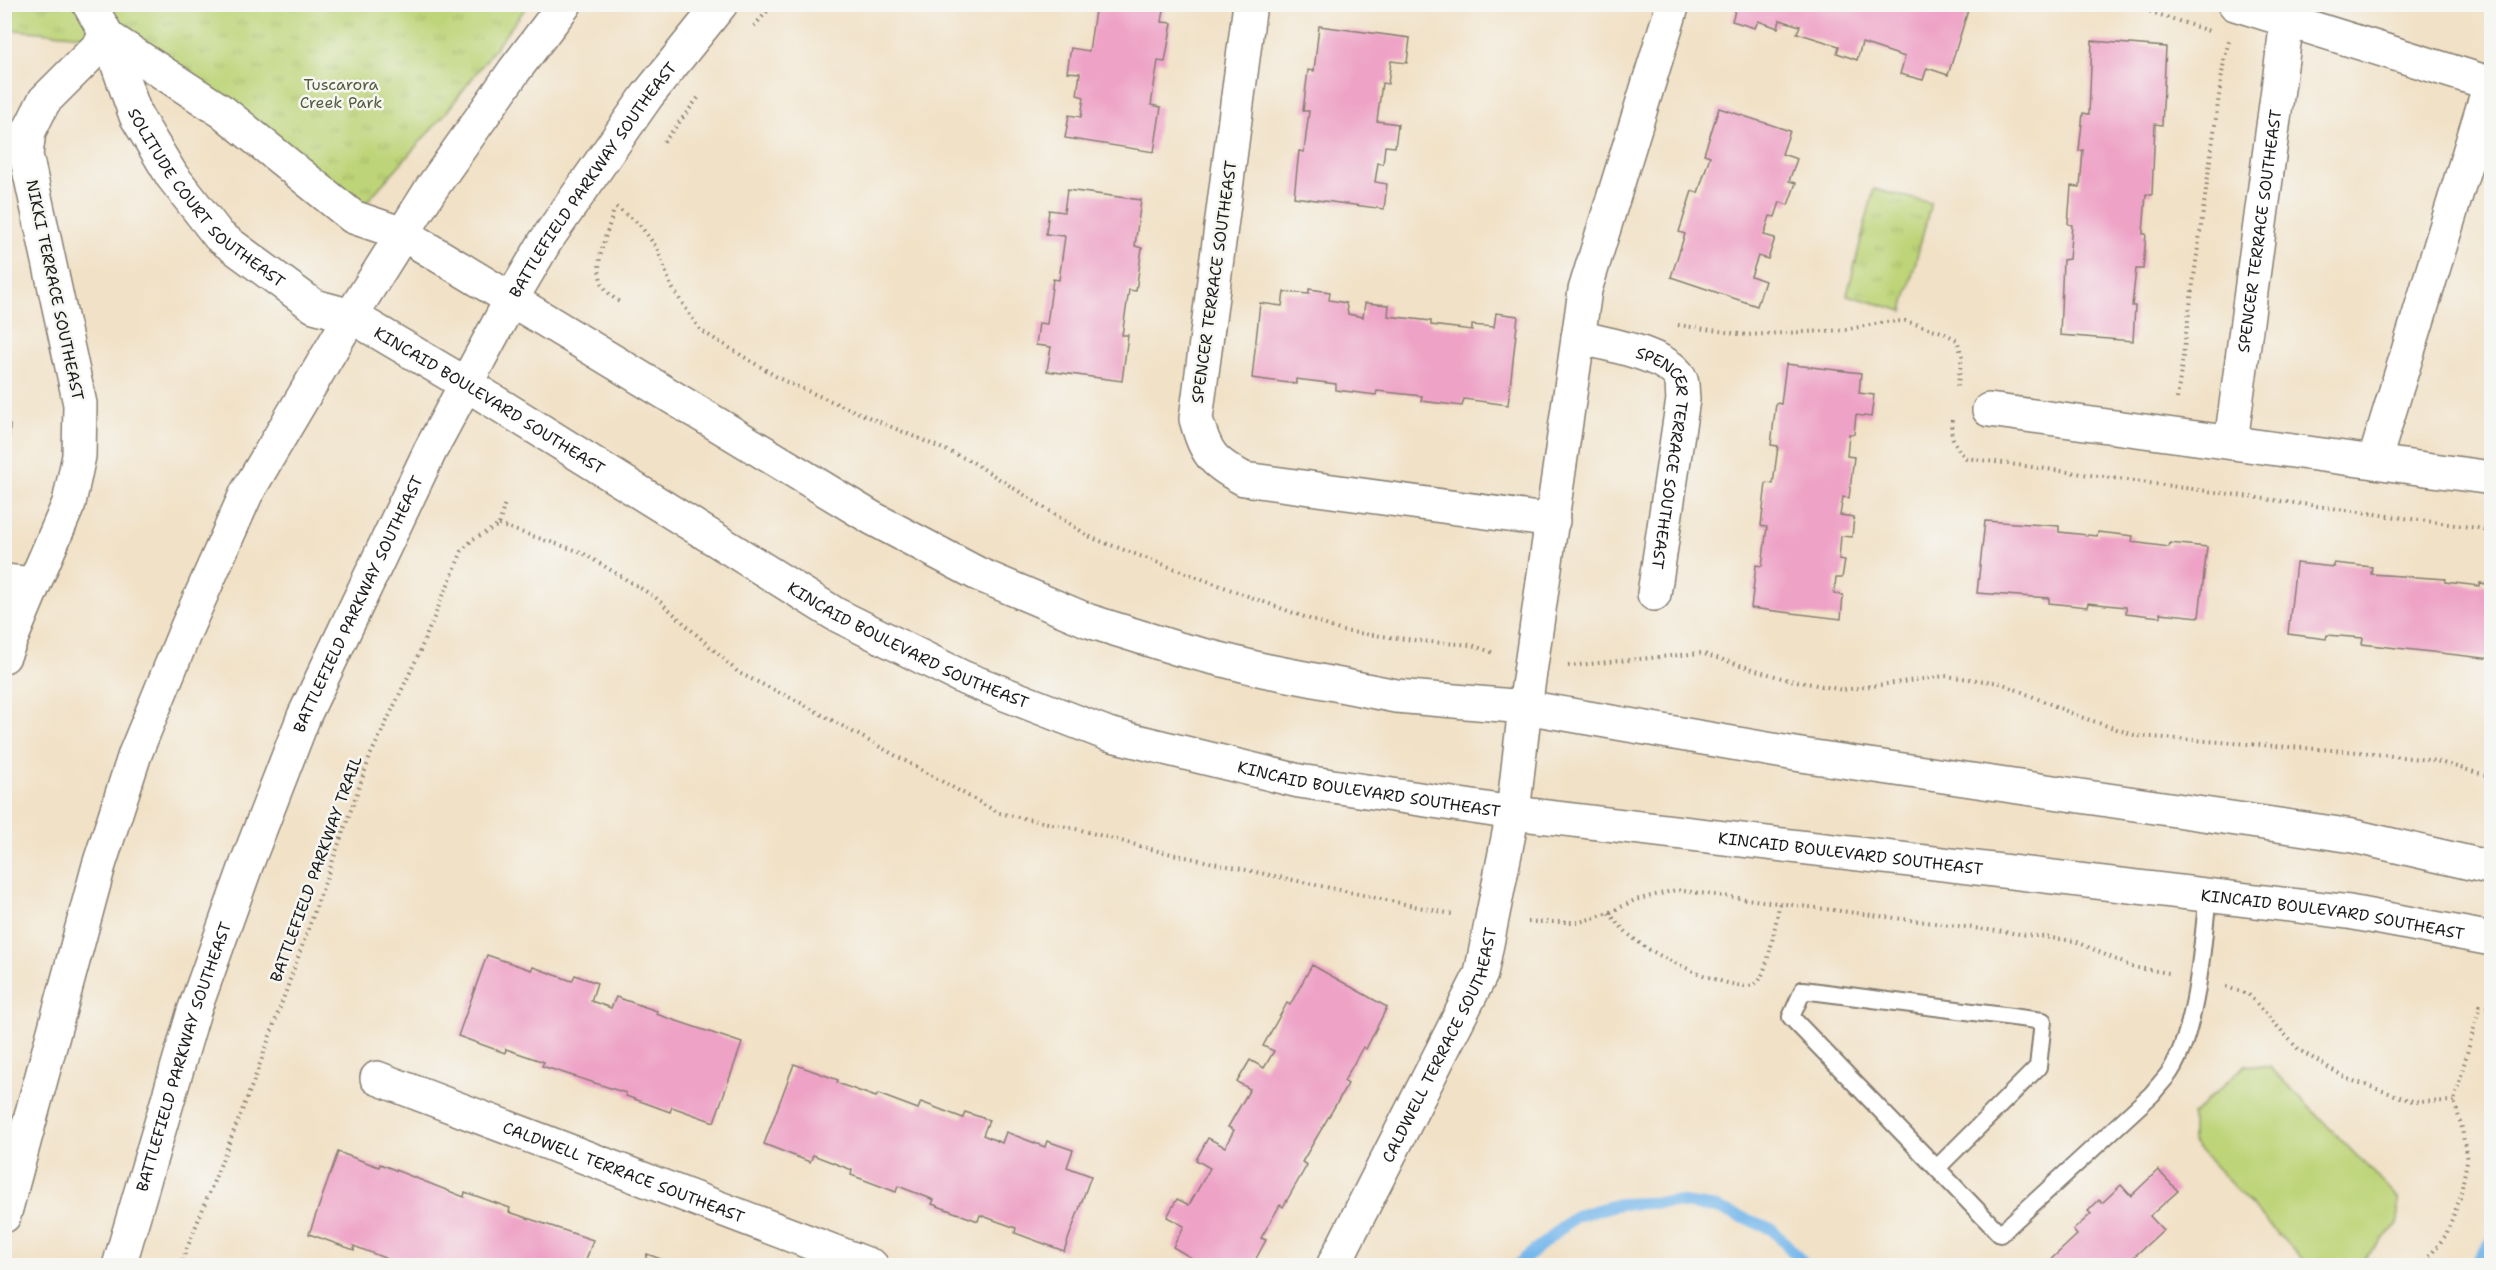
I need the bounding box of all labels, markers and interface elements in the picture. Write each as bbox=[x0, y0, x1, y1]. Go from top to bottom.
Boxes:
street label: BATTLEFIELD PARKWAY SOUTHEAST bbox=[504, 57, 681, 301]
park label: Tuscarora Creek Park bbox=[300, 74, 382, 113]
street label: SOLITUDE COURT SOUTHEAST bbox=[124, 105, 290, 292]
street label: SPENCER TERRACE SOUTHEAST bbox=[2233, 108, 2286, 354]
street label: SPENCER TERRACE SOUTHEAST bbox=[1187, 159, 1241, 405]
street label: NIKKI TERRACE SOUTHEAST bbox=[21, 178, 89, 402]
street label: KINCAID BOULEVARD SOUTHEAST bbox=[370, 322, 609, 479]
street label: SPENCER TERRACE SOUTHEAST bbox=[1633, 342, 1694, 571]
street label: BATTLEFIELD PARKWAY SOUTHEAST bbox=[288, 472, 427, 735]
street label: KINCAID BOULEVARD SOUTHEAST bbox=[784, 577, 1032, 713]
street label: BATTLEFIELD PARKWAY TRAIL bbox=[265, 753, 367, 985]
street label: KINCAID BOULEVARD SOUTHEAST bbox=[1235, 756, 1502, 822]
street label: KINCAID BOULEVARD SOUTHEAST bbox=[1717, 827, 1984, 879]
street label: KINCAID BOULEVARD SOUTHEAST bbox=[2200, 884, 2466, 944]
street label: BATTLEFIELD PARKWAY SOUTHEAST bbox=[131, 919, 236, 1194]
street label: CALDWELL TERRACE SOUTHEAST bbox=[1377, 926, 1501, 1166]
street label: CALDWELL TERRACE SOUTHEAST bbox=[500, 1116, 748, 1227]

